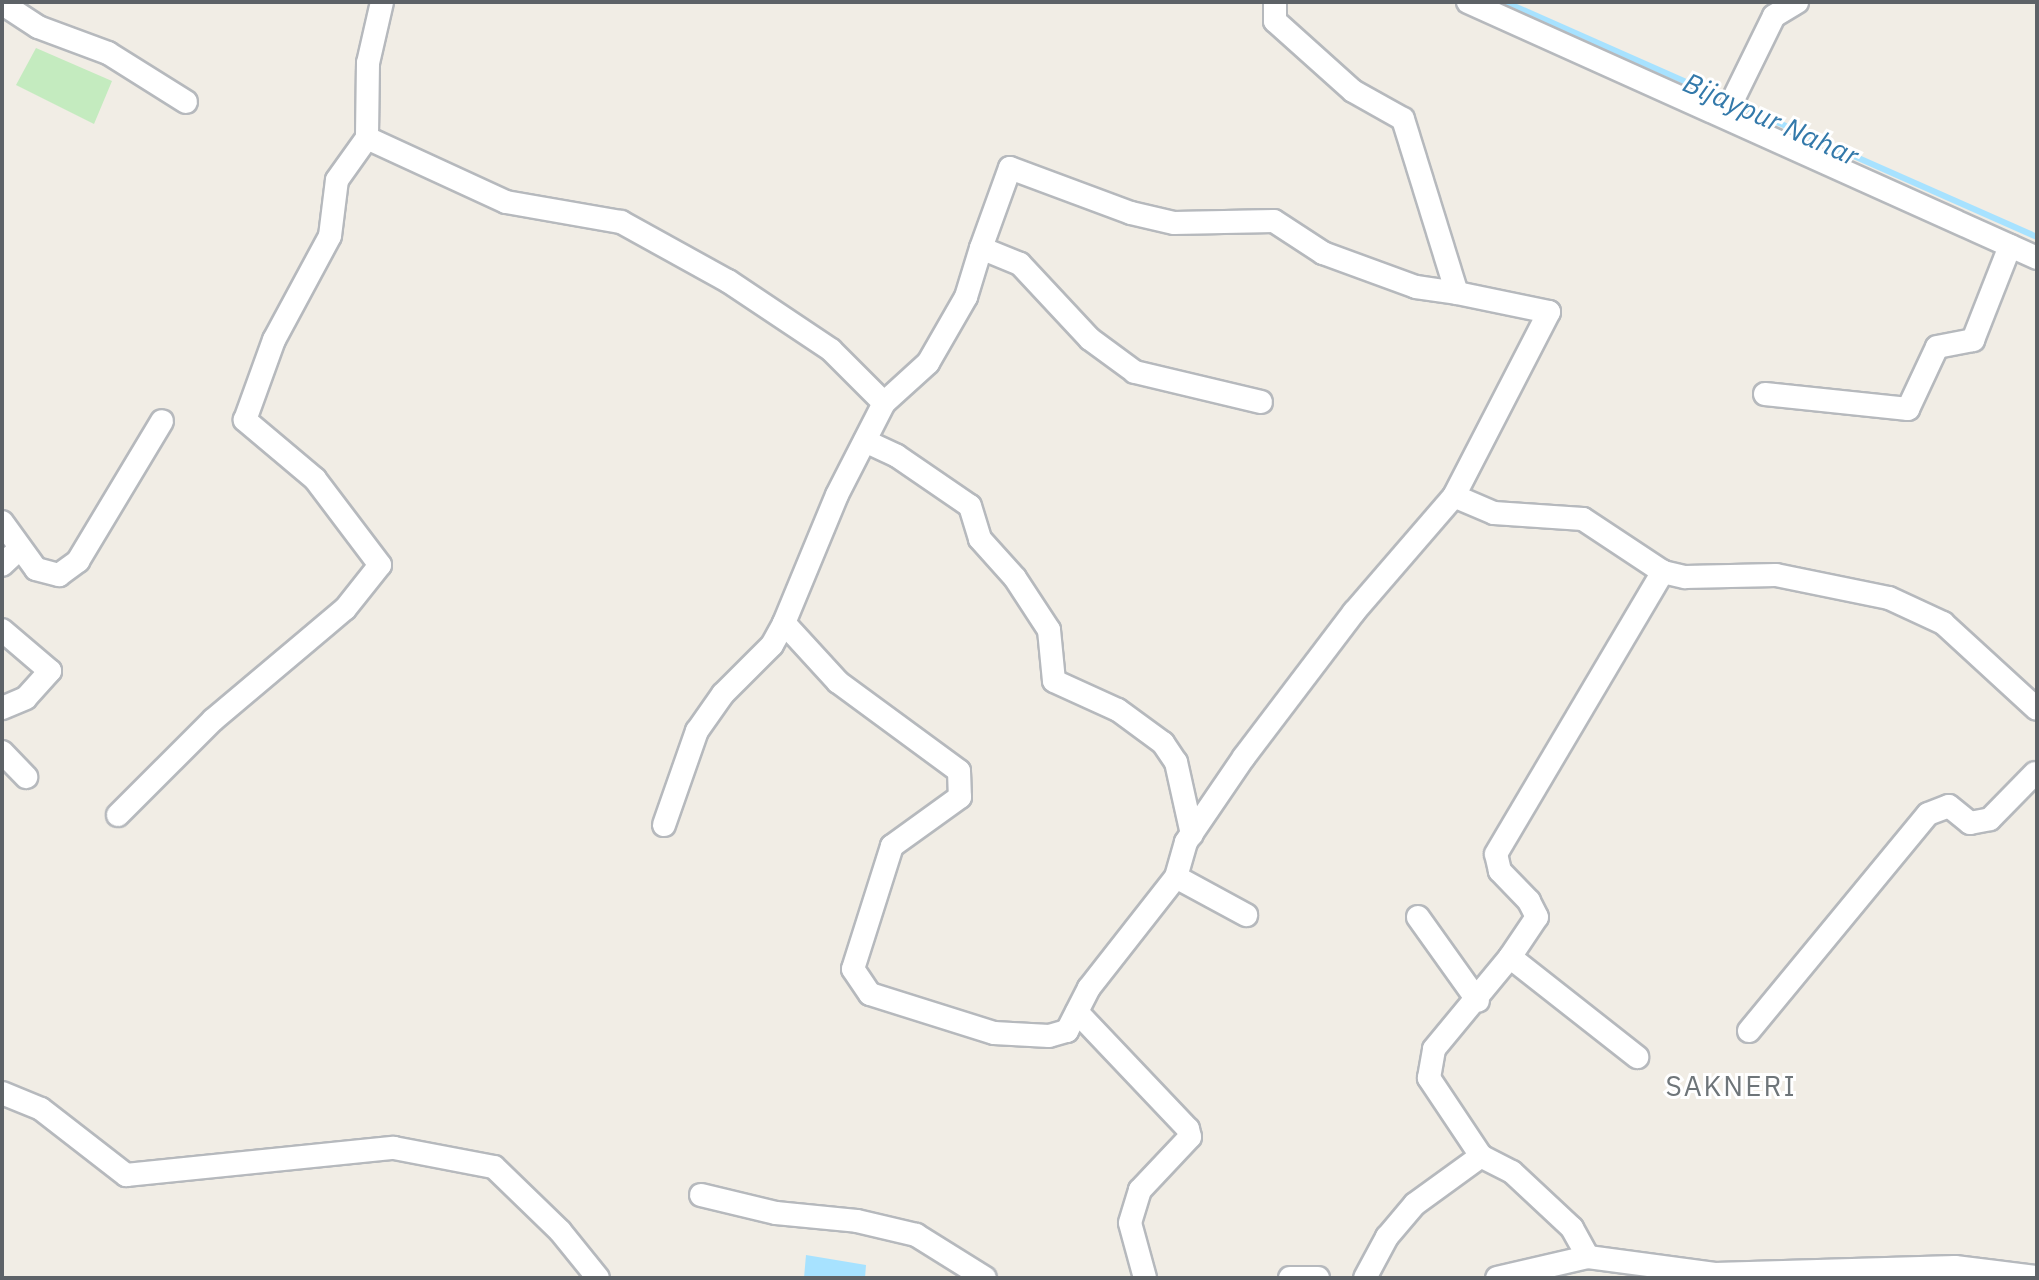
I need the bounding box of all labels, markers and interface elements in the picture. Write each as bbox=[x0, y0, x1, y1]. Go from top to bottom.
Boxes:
water label: Bijaypur Nahar bbox=[1678, 65, 1864, 173]
district label: SAKNERI bbox=[1665, 1069, 1797, 1103]

